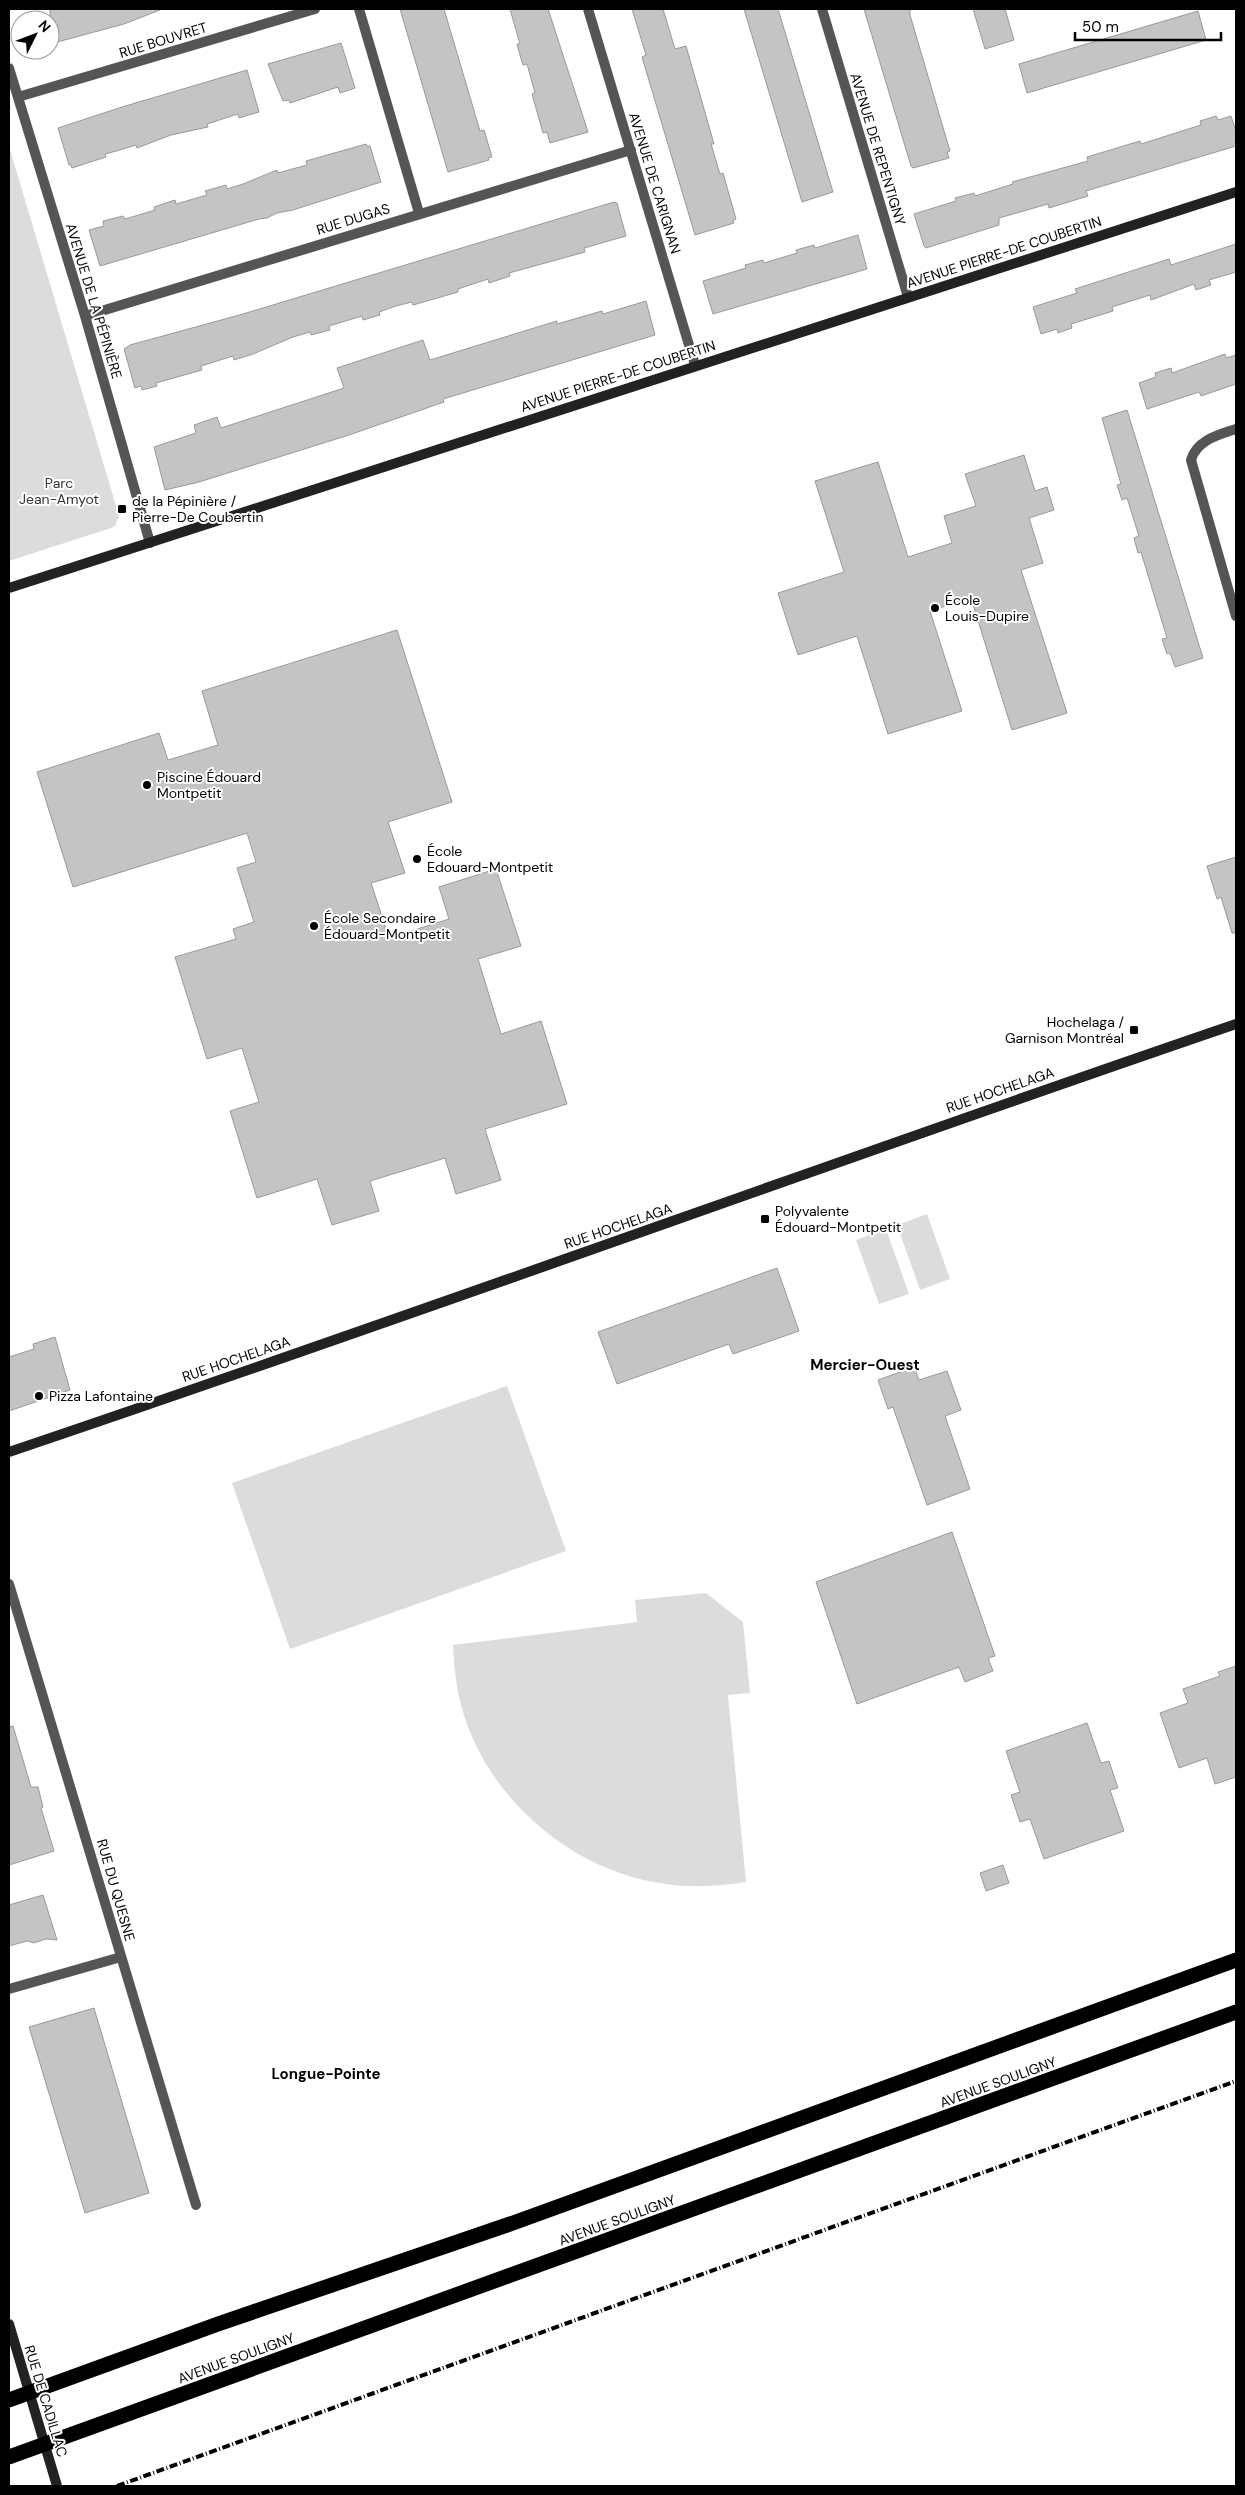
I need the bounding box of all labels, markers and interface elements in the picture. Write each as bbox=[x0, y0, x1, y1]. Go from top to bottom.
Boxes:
north arrow bbox=[10, 10, 60, 60]
scale bar bbox=[1075, 10, 1221, 42]
text: N bbox=[35, 16, 55, 36]
text: 50 m bbox=[1082, 17, 1119, 37]
street label: RUE BOUVRET bbox=[117, 18, 209, 62]
street label: AVENUE DE REPENTIGNY bbox=[846, 71, 910, 227]
street label: AVENUE DE CARIGNAN bbox=[625, 110, 685, 256]
street label: RUE DUGAS bbox=[314, 199, 392, 239]
street label: AVENUE PIERRE-DE COUBERTIN bbox=[904, 212, 1104, 292]
street label: AVENUE DE LA PÉPINIÈRE bbox=[62, 221, 126, 381]
street label: AVENUE PIERRE-DE COUBERTIN bbox=[518, 336, 718, 416]
park label: Parc Jean-Amyot bbox=[19, 474, 99, 508]
place label: de la Pépinière / Pierre-De Coubertin bbox=[132, 492, 264, 526]
marker: de la Pépinière / Pierre-De Coubertin bbox=[116, 503, 128, 515]
place label: École Louis-Dupire bbox=[945, 591, 1029, 625]
marker: École Louis-Dupire bbox=[929, 602, 941, 614]
place label: Piscine Édouard Montpetit bbox=[157, 768, 261, 802]
marker: Piscine Édouard Montpetit bbox=[141, 779, 153, 791]
place label: École Edouard-Montpetit bbox=[427, 842, 553, 876]
marker: École Edouard-Montpetit bbox=[411, 853, 423, 865]
place label: École Secondaire Édouard-Montpetit bbox=[324, 909, 450, 943]
marker: École Secondaire Édouard-Montpetit bbox=[308, 920, 320, 932]
place label: Hochelaga / Garnison Montréal bbox=[1005, 1013, 1125, 1047]
marker: Hochelaga / Garnison Montréal bbox=[1128, 1024, 1140, 1036]
street label: RUE HOCHELAGA bbox=[944, 1063, 1056, 1117]
street label: RUE HOCHELAGA bbox=[562, 1199, 674, 1253]
place label: Polyvalente Édouard-Montpetit bbox=[775, 1202, 901, 1236]
marker: Polyvalente Édouard-Montpetit bbox=[759, 1213, 771, 1225]
street label: RUE HOCHELAGA bbox=[180, 1332, 292, 1386]
district label: Mercier-Ouest bbox=[810, 1355, 920, 1375]
place label: Pizza Lafontaine bbox=[49, 1387, 153, 1405]
marker: Pizza Lafontaine bbox=[33, 1390, 45, 1402]
street label: RUE DU QUESNE bbox=[93, 1837, 139, 1943]
street label: AVENUE SOULIGNY bbox=[937, 2053, 1059, 2111]
district label: Longue-Pointe bbox=[272, 2064, 380, 2084]
street label: AVENUE SOULIGNY bbox=[556, 2191, 678, 2249]
street label: AVENUE SOULIGNY bbox=[175, 2329, 297, 2387]
street label: RUE DE CADILLAC bbox=[20, 2343, 72, 2459]

